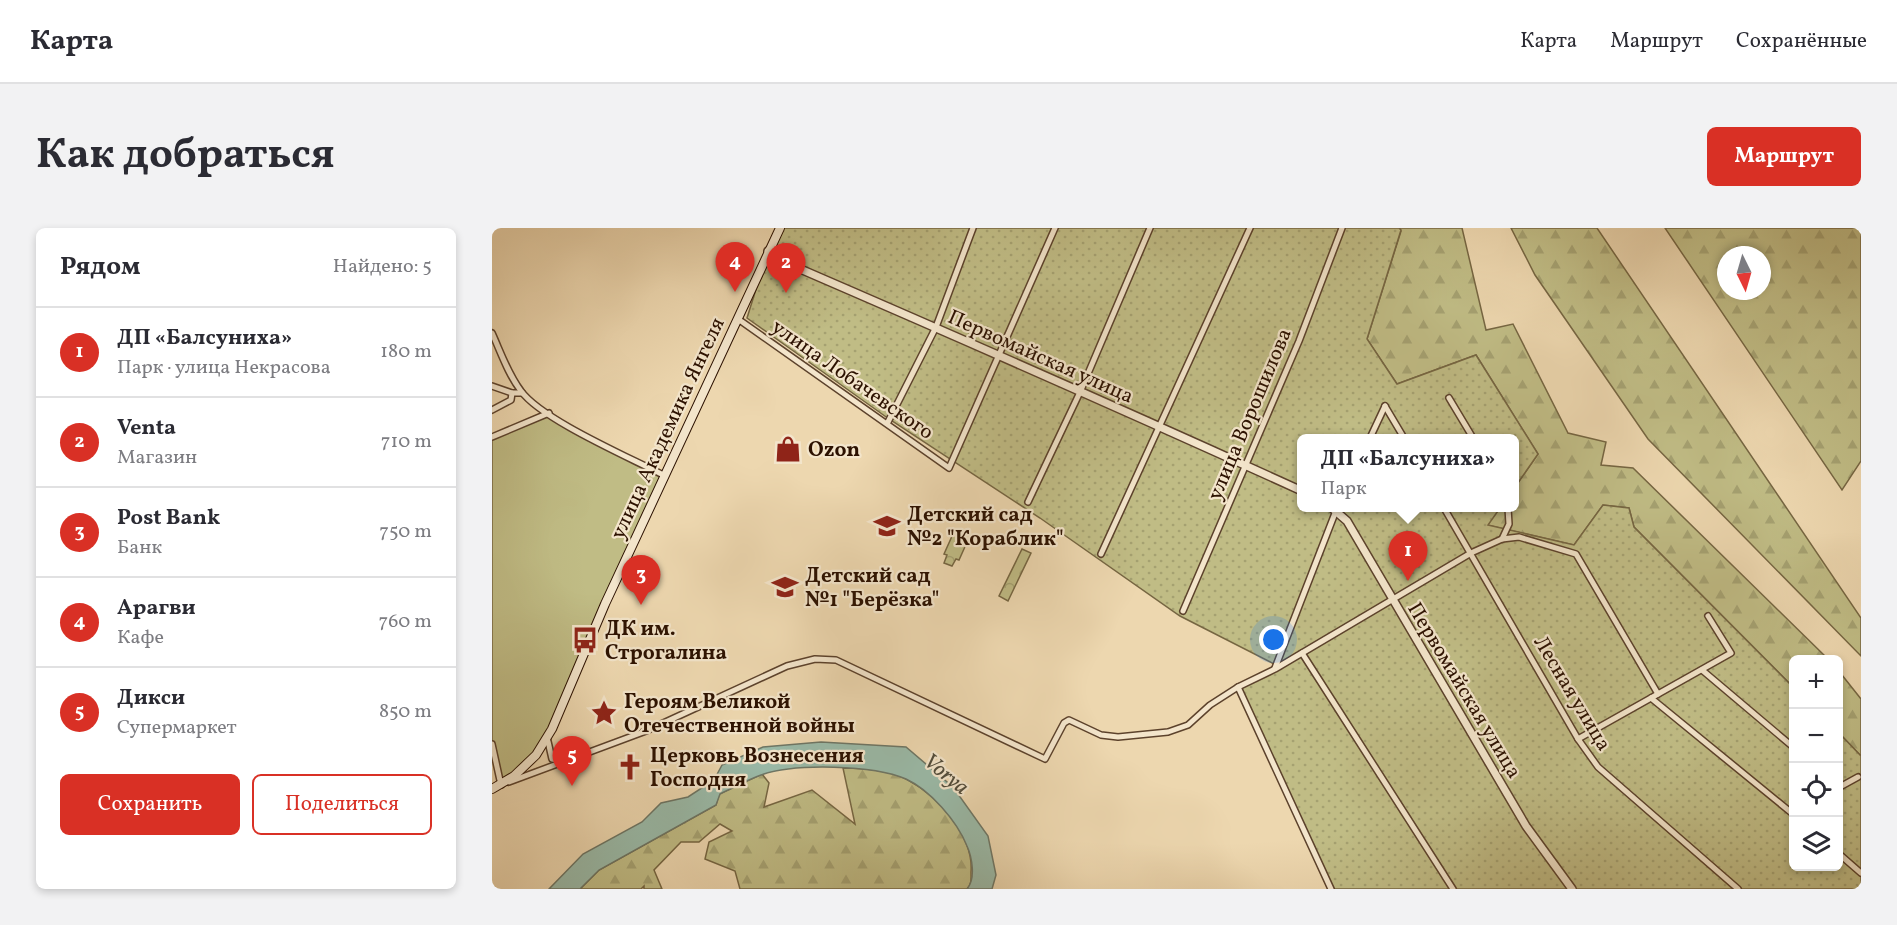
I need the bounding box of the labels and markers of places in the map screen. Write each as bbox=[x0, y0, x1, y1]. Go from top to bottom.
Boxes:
pin: 4 bbox=[716, 242, 754, 292]
pin: 2 bbox=[766, 244, 806, 293]
shop icon: Ozon bbox=[773, 434, 803, 464]
place label: Ozon bbox=[808, 436, 860, 465]
place label: Детский сад №2 "Кораблик" bbox=[907, 501, 1064, 554]
school or university icon: Детский сад №2 "Кораблик" bbox=[872, 511, 902, 541]
pin: 1 bbox=[1388, 532, 1428, 581]
pin: 3 bbox=[622, 556, 660, 605]
place label: Детский сад №1 "Берёзка" bbox=[805, 562, 940, 615]
school or university icon: Детский сад №1 "Берёзка" bbox=[770, 572, 800, 602]
place label: ДК им. Строгалина bbox=[605, 615, 727, 668]
bus stop icon: ДК им. Строгалина bbox=[570, 625, 600, 655]
place label: Героям Великой Отечественной войны bbox=[624, 688, 855, 741]
place icon: Героям Великой Отечественной войны bbox=[589, 698, 619, 728]
pin: 5 bbox=[552, 736, 592, 786]
place label: Церковь Вознесения Господня bbox=[650, 742, 864, 795]
church icon: Церковь Вознесения Господня bbox=[615, 752, 645, 782]

